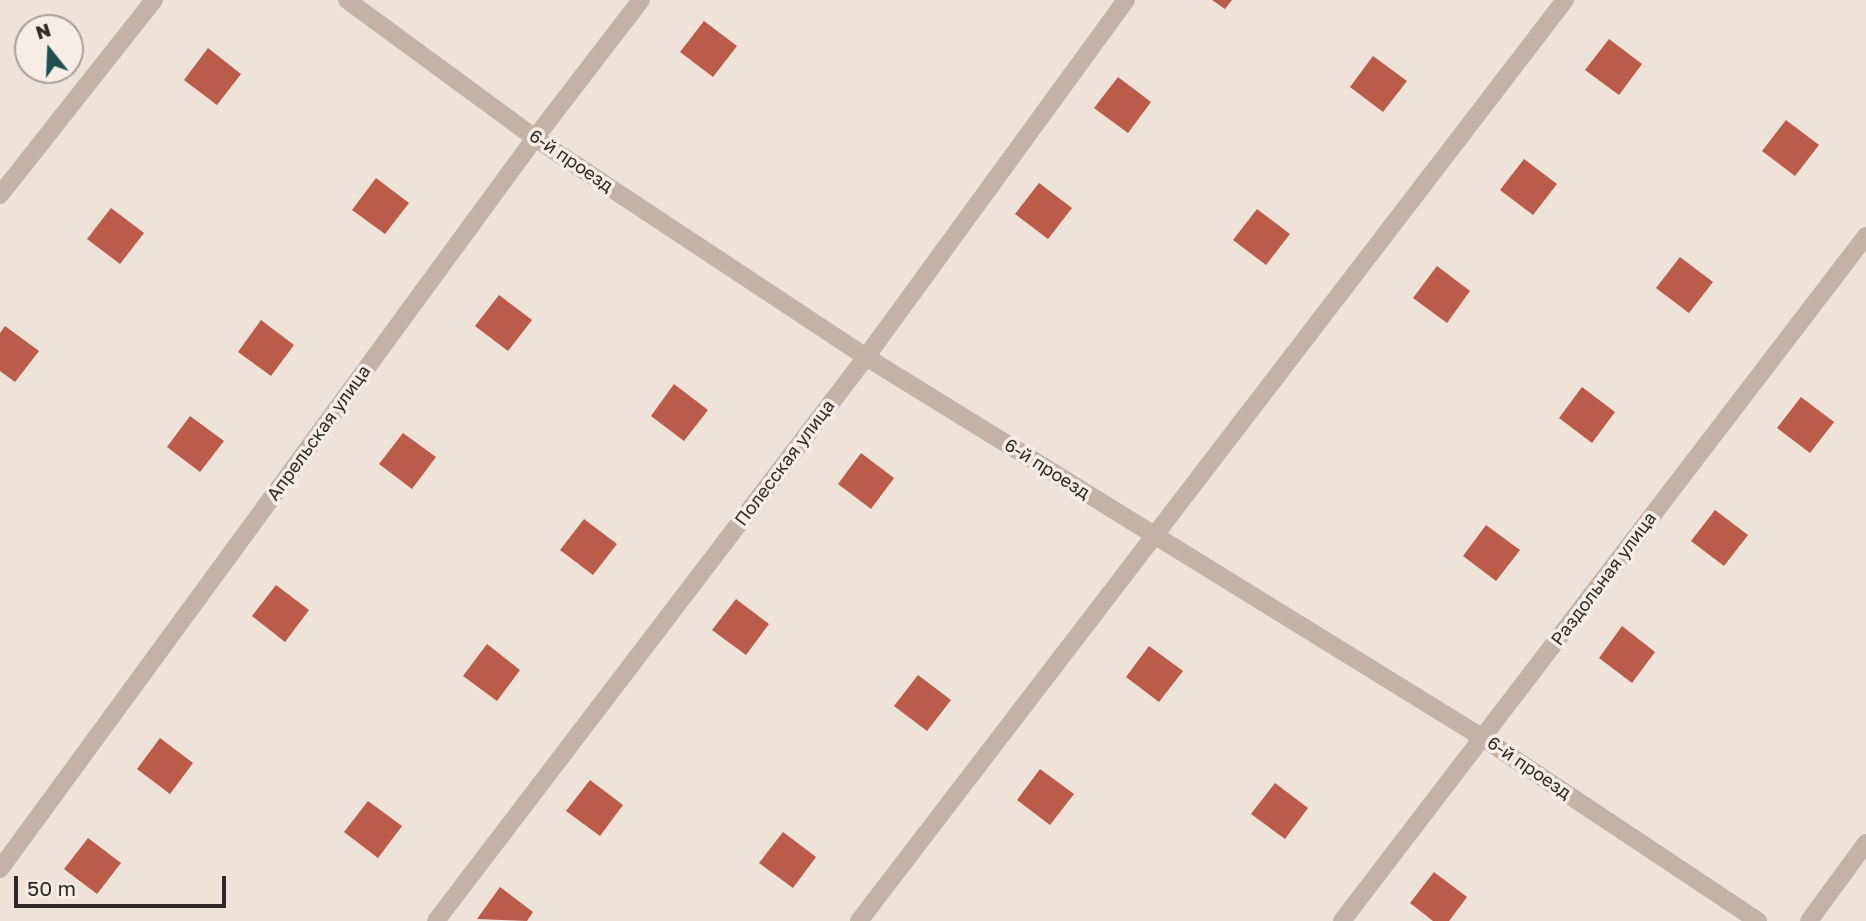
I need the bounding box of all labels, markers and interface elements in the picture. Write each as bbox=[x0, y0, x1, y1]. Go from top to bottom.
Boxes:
north arrow bbox=[14, 14, 84, 84]
text: N bbox=[33, 17, 53, 44]
street label: 6-й проезд bbox=[525, 125, 617, 197]
street label: Апрельская улица bbox=[263, 361, 375, 505]
street label: Полесская улица bbox=[730, 396, 840, 530]
street label: 6-й проезд bbox=[1000, 434, 1094, 504]
street label: Раздольная улица bbox=[1547, 508, 1661, 650]
street label: 6-й проезд bbox=[1483, 732, 1575, 804]
scale bar bbox=[18, 862, 229, 906]
text: 50 m bbox=[27, 875, 76, 901]

